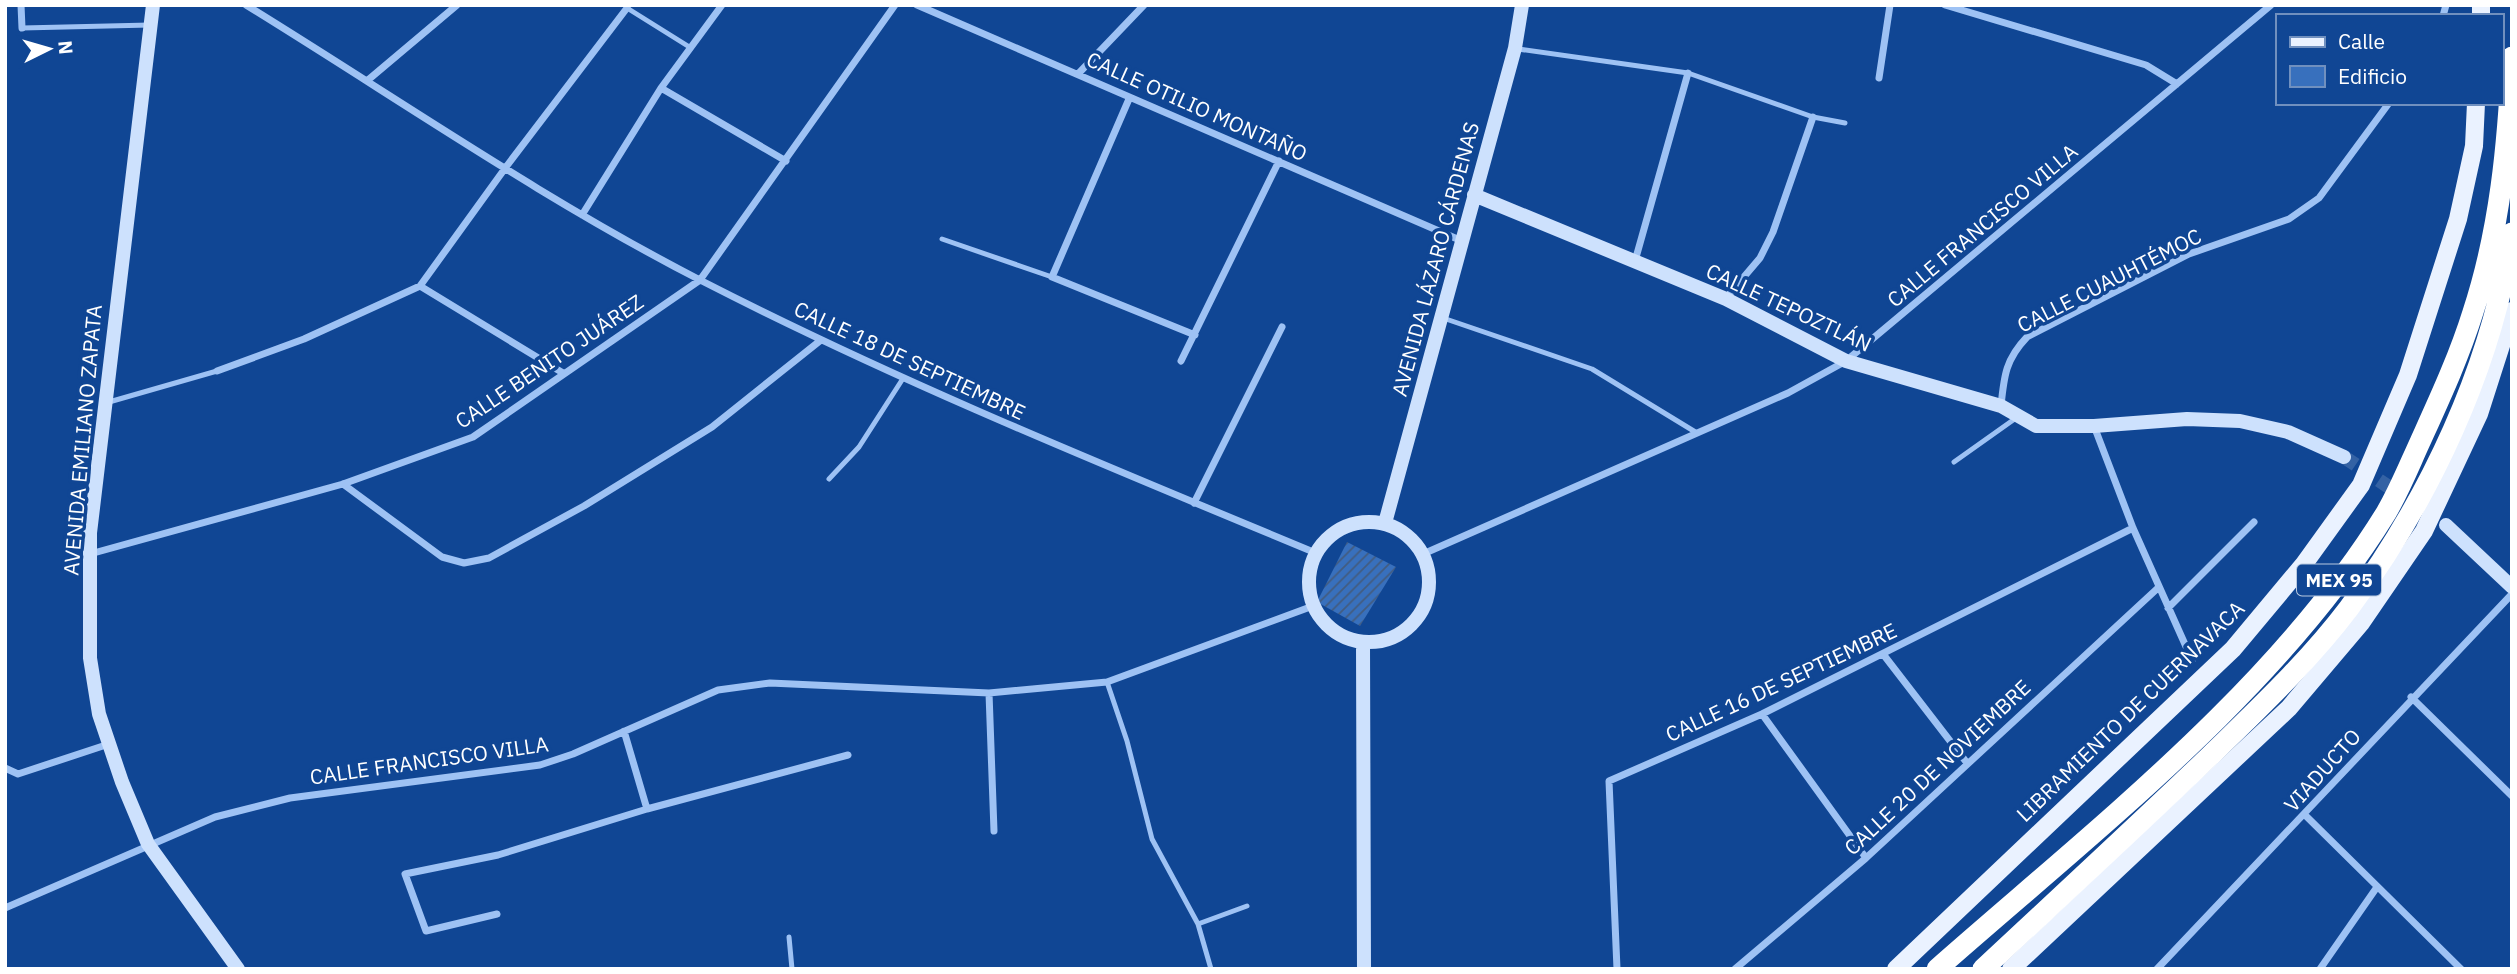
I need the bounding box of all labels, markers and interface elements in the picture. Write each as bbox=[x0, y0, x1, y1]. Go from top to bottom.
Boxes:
north arrow bbox=[14, 14, 84, 84]
legend bbox=[2276, 14, 2503, 105]
text: Calle bbox=[2338, 27, 2385, 55]
text: N bbox=[53, 40, 78, 55]
street label: CALLE OTILIO MONTAÑO bbox=[1082, 45, 1312, 167]
text: Edificio bbox=[2338, 62, 2407, 90]
street label: AVENIDA LÁZARO CÁRDENAS bbox=[1385, 119, 1485, 399]
street label: CALLE FRANCISCO VILLA bbox=[1881, 137, 2083, 313]
street label: CALLE CUAUHTÉMOC bbox=[2012, 221, 2206, 339]
street label: CALLE TEPOZTLÁN bbox=[1702, 256, 1876, 358]
street label: CALLE BENITO JUÁREZ bbox=[449, 288, 649, 434]
street label: CALLE 18 DE SEPTIEMBRE bbox=[790, 294, 1030, 426]
street label: AVENIDA EMILIANO ZAPATA bbox=[56, 304, 108, 576]
road number: MEX 95 bbox=[2297, 565, 2381, 596]
street label: LIBRAMIENTO DE CUERNAVACA bbox=[2010, 594, 2250, 828]
street label: CALLE 16 DE SEPTIEMBRE bbox=[1661, 616, 1901, 748]
street label: CALLE 20 DE NOVIEMBRE bbox=[1838, 673, 2036, 861]
street label: VIADUCTO bbox=[2277, 723, 2367, 817]
street label: CALLE FRANCISCO VILLA bbox=[308, 729, 550, 791]

